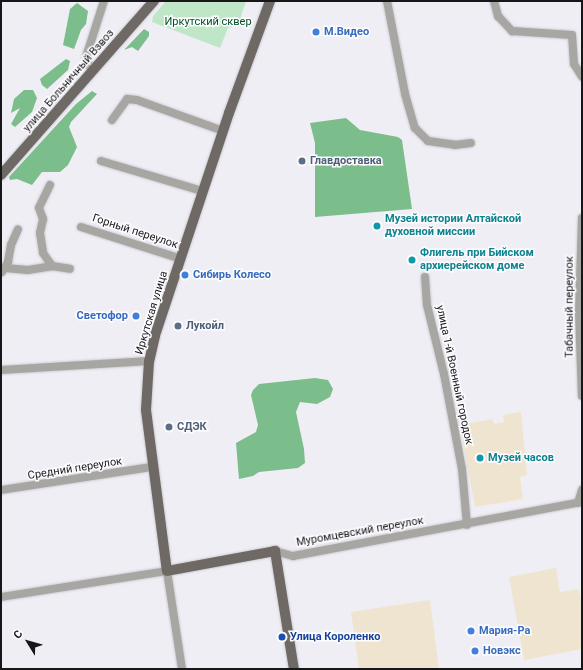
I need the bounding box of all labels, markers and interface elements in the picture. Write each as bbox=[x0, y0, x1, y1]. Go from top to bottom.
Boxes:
park label: Иркутский сквер bbox=[164, 15, 252, 29]
place label: М.Видео bbox=[324, 25, 369, 39]
street label: улица Больничный Взвоз bbox=[21, 27, 117, 135]
marker: М.Видео bbox=[311, 27, 321, 37]
place label: Главдоставка bbox=[310, 154, 382, 168]
marker: Главдоставка bbox=[297, 156, 307, 166]
street label: Горный переулок bbox=[91, 212, 179, 252]
place label: Музей истории Алтайской духовной миссии bbox=[385, 213, 521, 239]
marker: Музей истории Алтайской духовной миссии bbox=[372, 221, 382, 231]
place label: Флигель при Бийском архиерейском доме bbox=[420, 247, 534, 273]
marker: Флигель при Бийском архиерейском доме bbox=[407, 255, 417, 265]
street label: Табачный переулок bbox=[563, 256, 577, 358]
place label: Сибирь Колесо bbox=[193, 268, 271, 282]
street label: Иркутская улица bbox=[133, 270, 171, 356]
marker: Сибирь Колесо bbox=[180, 270, 190, 280]
street label: улица 1-й Военный городок bbox=[433, 304, 475, 446]
place label: Светофор bbox=[77, 309, 128, 323]
marker: Светофор bbox=[131, 311, 141, 321]
place label: Лукойл bbox=[186, 319, 224, 333]
marker: Лукойл bbox=[173, 321, 183, 331]
place label: СДЭК bbox=[177, 420, 207, 434]
marker: СДЭК bbox=[164, 422, 174, 432]
place label: Музей часов bbox=[488, 451, 554, 465]
marker: Музей часов bbox=[475, 453, 485, 463]
street label: Средний переулок bbox=[27, 455, 123, 483]
street label: Муромцевский переулок bbox=[295, 514, 425, 550]
north arrow bbox=[8, 622, 48, 662]
place label: Мария-Ра bbox=[479, 624, 530, 638]
marker: Мария-Ра bbox=[466, 626, 476, 636]
text: С bbox=[11, 628, 25, 641]
place label: Улица Короленко bbox=[290, 630, 380, 644]
marker: Улица Короленко bbox=[277, 632, 287, 642]
place label: Новэкс bbox=[483, 644, 521, 658]
marker: Новэкс bbox=[470, 646, 480, 656]

